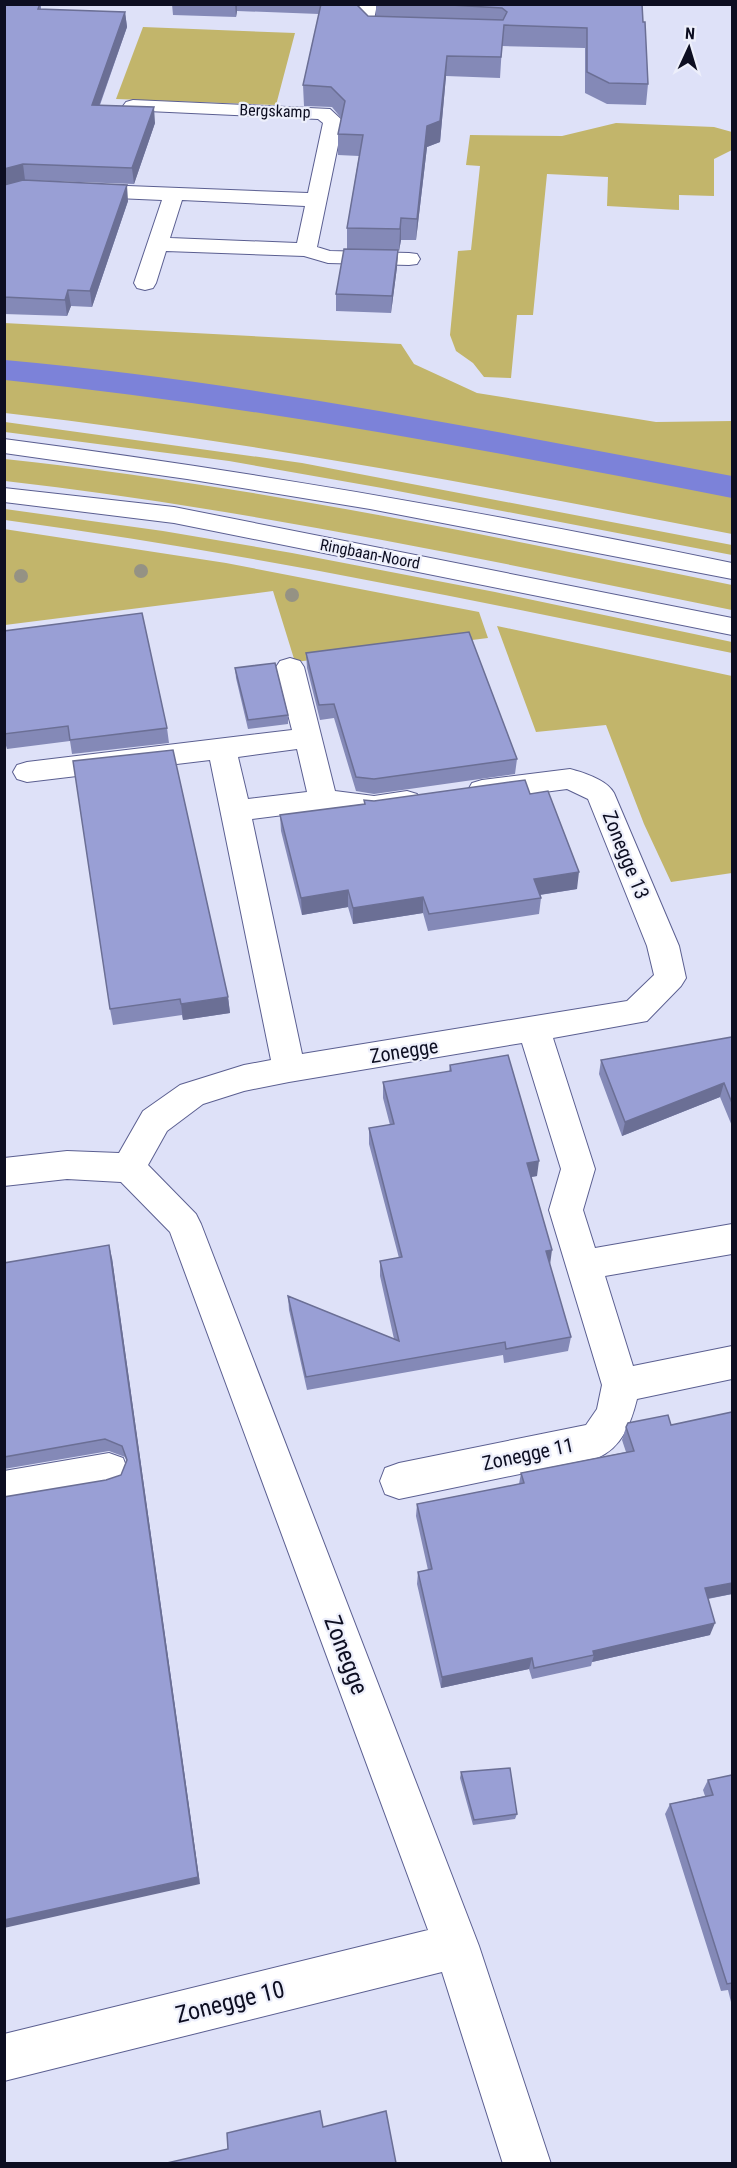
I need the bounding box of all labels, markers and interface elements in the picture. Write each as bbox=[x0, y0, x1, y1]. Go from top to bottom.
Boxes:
north arrow bbox=[659, 18, 719, 78]
text: N bbox=[684, 24, 696, 43]
street label: Bergskamp bbox=[239, 100, 311, 122]
street label: Ringbaan-Noord bbox=[318, 535, 422, 573]
street label: Zonegge 13 bbox=[597, 807, 655, 903]
street label: Zonegge bbox=[368, 1034, 440, 1068]
street label: Zonegge 11 bbox=[480, 1433, 576, 1475]
street label: Zonegge bbox=[318, 1612, 374, 1698]
street label: Zonegge 10 bbox=[173, 1975, 287, 2029]

